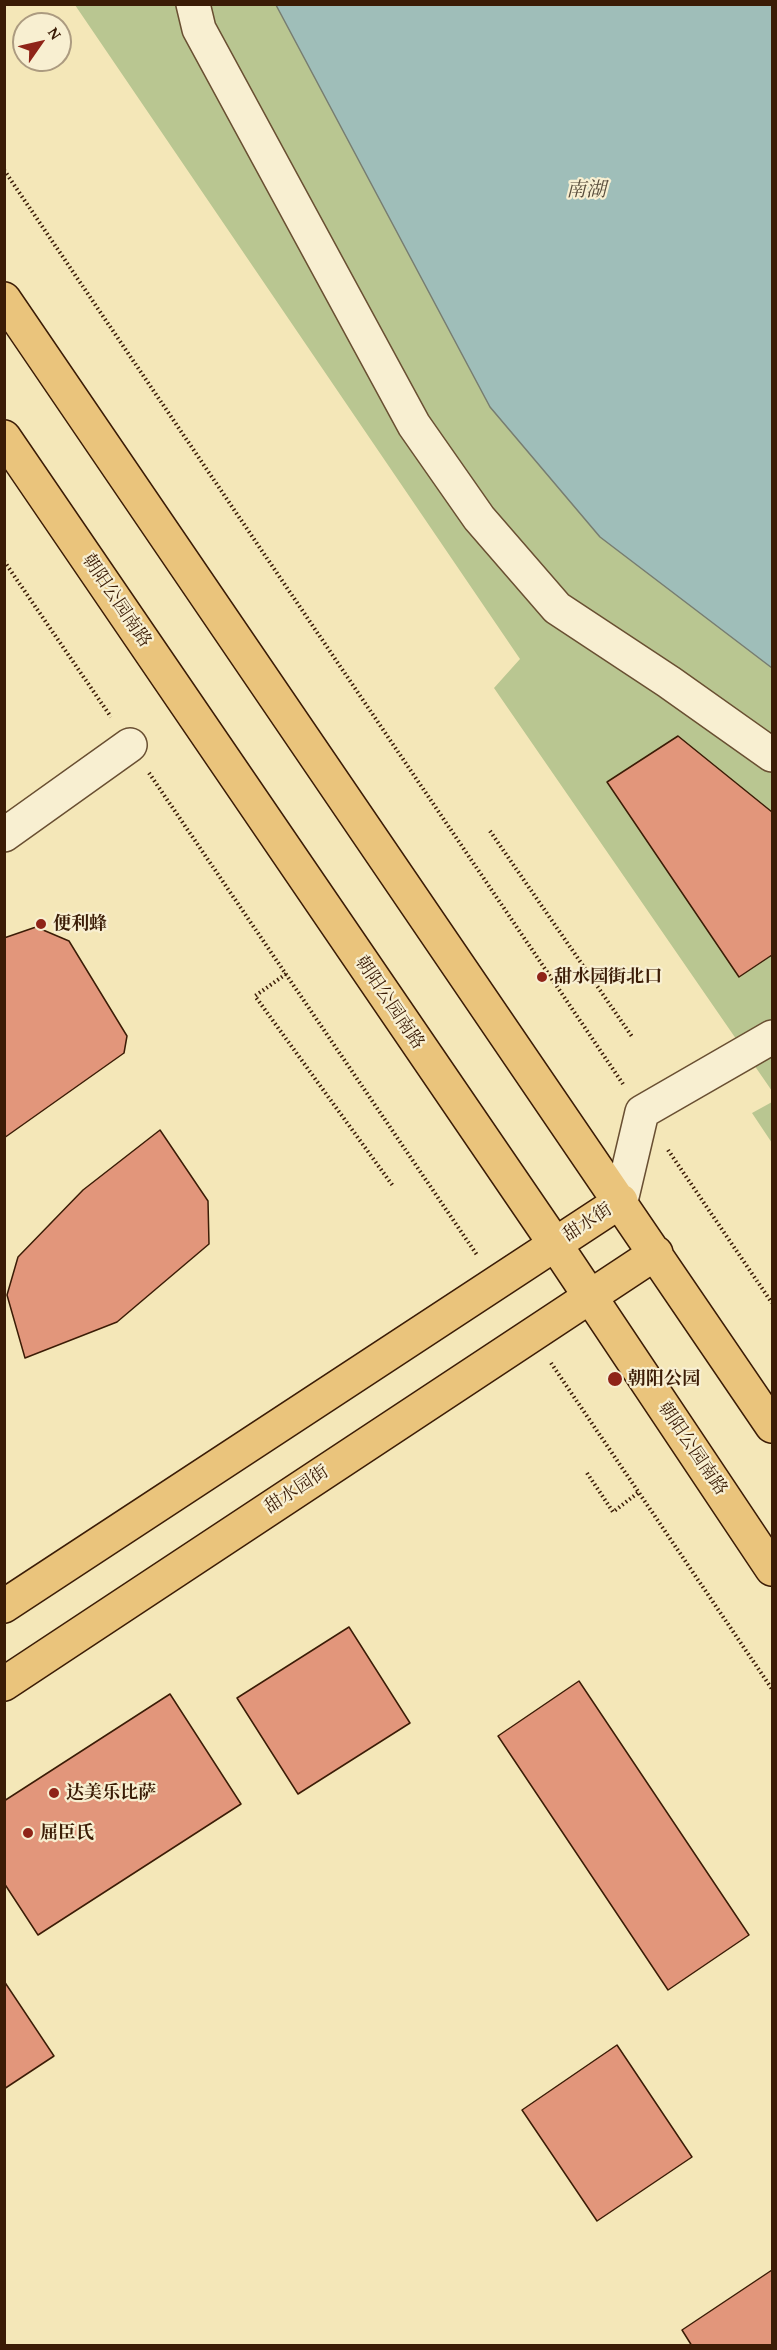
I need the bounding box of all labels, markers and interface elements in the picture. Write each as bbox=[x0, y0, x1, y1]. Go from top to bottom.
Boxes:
north arrow bbox=[12, 12, 72, 72]
text: N bbox=[42, 22, 68, 44]
water label: 南湖 bbox=[566, 179, 606, 203]
street label: 朝阳公园南路 bbox=[77, 550, 155, 652]
place label: 便利蜂 bbox=[53, 913, 107, 935]
marker: 便利蜂 bbox=[34, 917, 48, 931]
street label: 朝阳公园南路 bbox=[350, 952, 428, 1054]
place label: 甜水园街北口 bbox=[554, 966, 662, 988]
marker: 甜水园街北口 bbox=[535, 970, 549, 984]
street label: 甜水街 bbox=[559, 1199, 617, 1247]
place label: 朝阳公园 bbox=[628, 1368, 700, 1390]
marker: 朝阳公园 bbox=[606, 1370, 624, 1388]
street label: 朝阳公园南路 bbox=[653, 1398, 731, 1500]
street label: 甜水园街 bbox=[261, 1461, 333, 1519]
place label: 达美乐比萨 bbox=[66, 1782, 156, 1804]
marker: 达美乐比萨 bbox=[47, 1786, 61, 1800]
place label: 屈臣氏 bbox=[40, 1822, 94, 1844]
marker: 屈臣氏 bbox=[21, 1826, 35, 1840]

